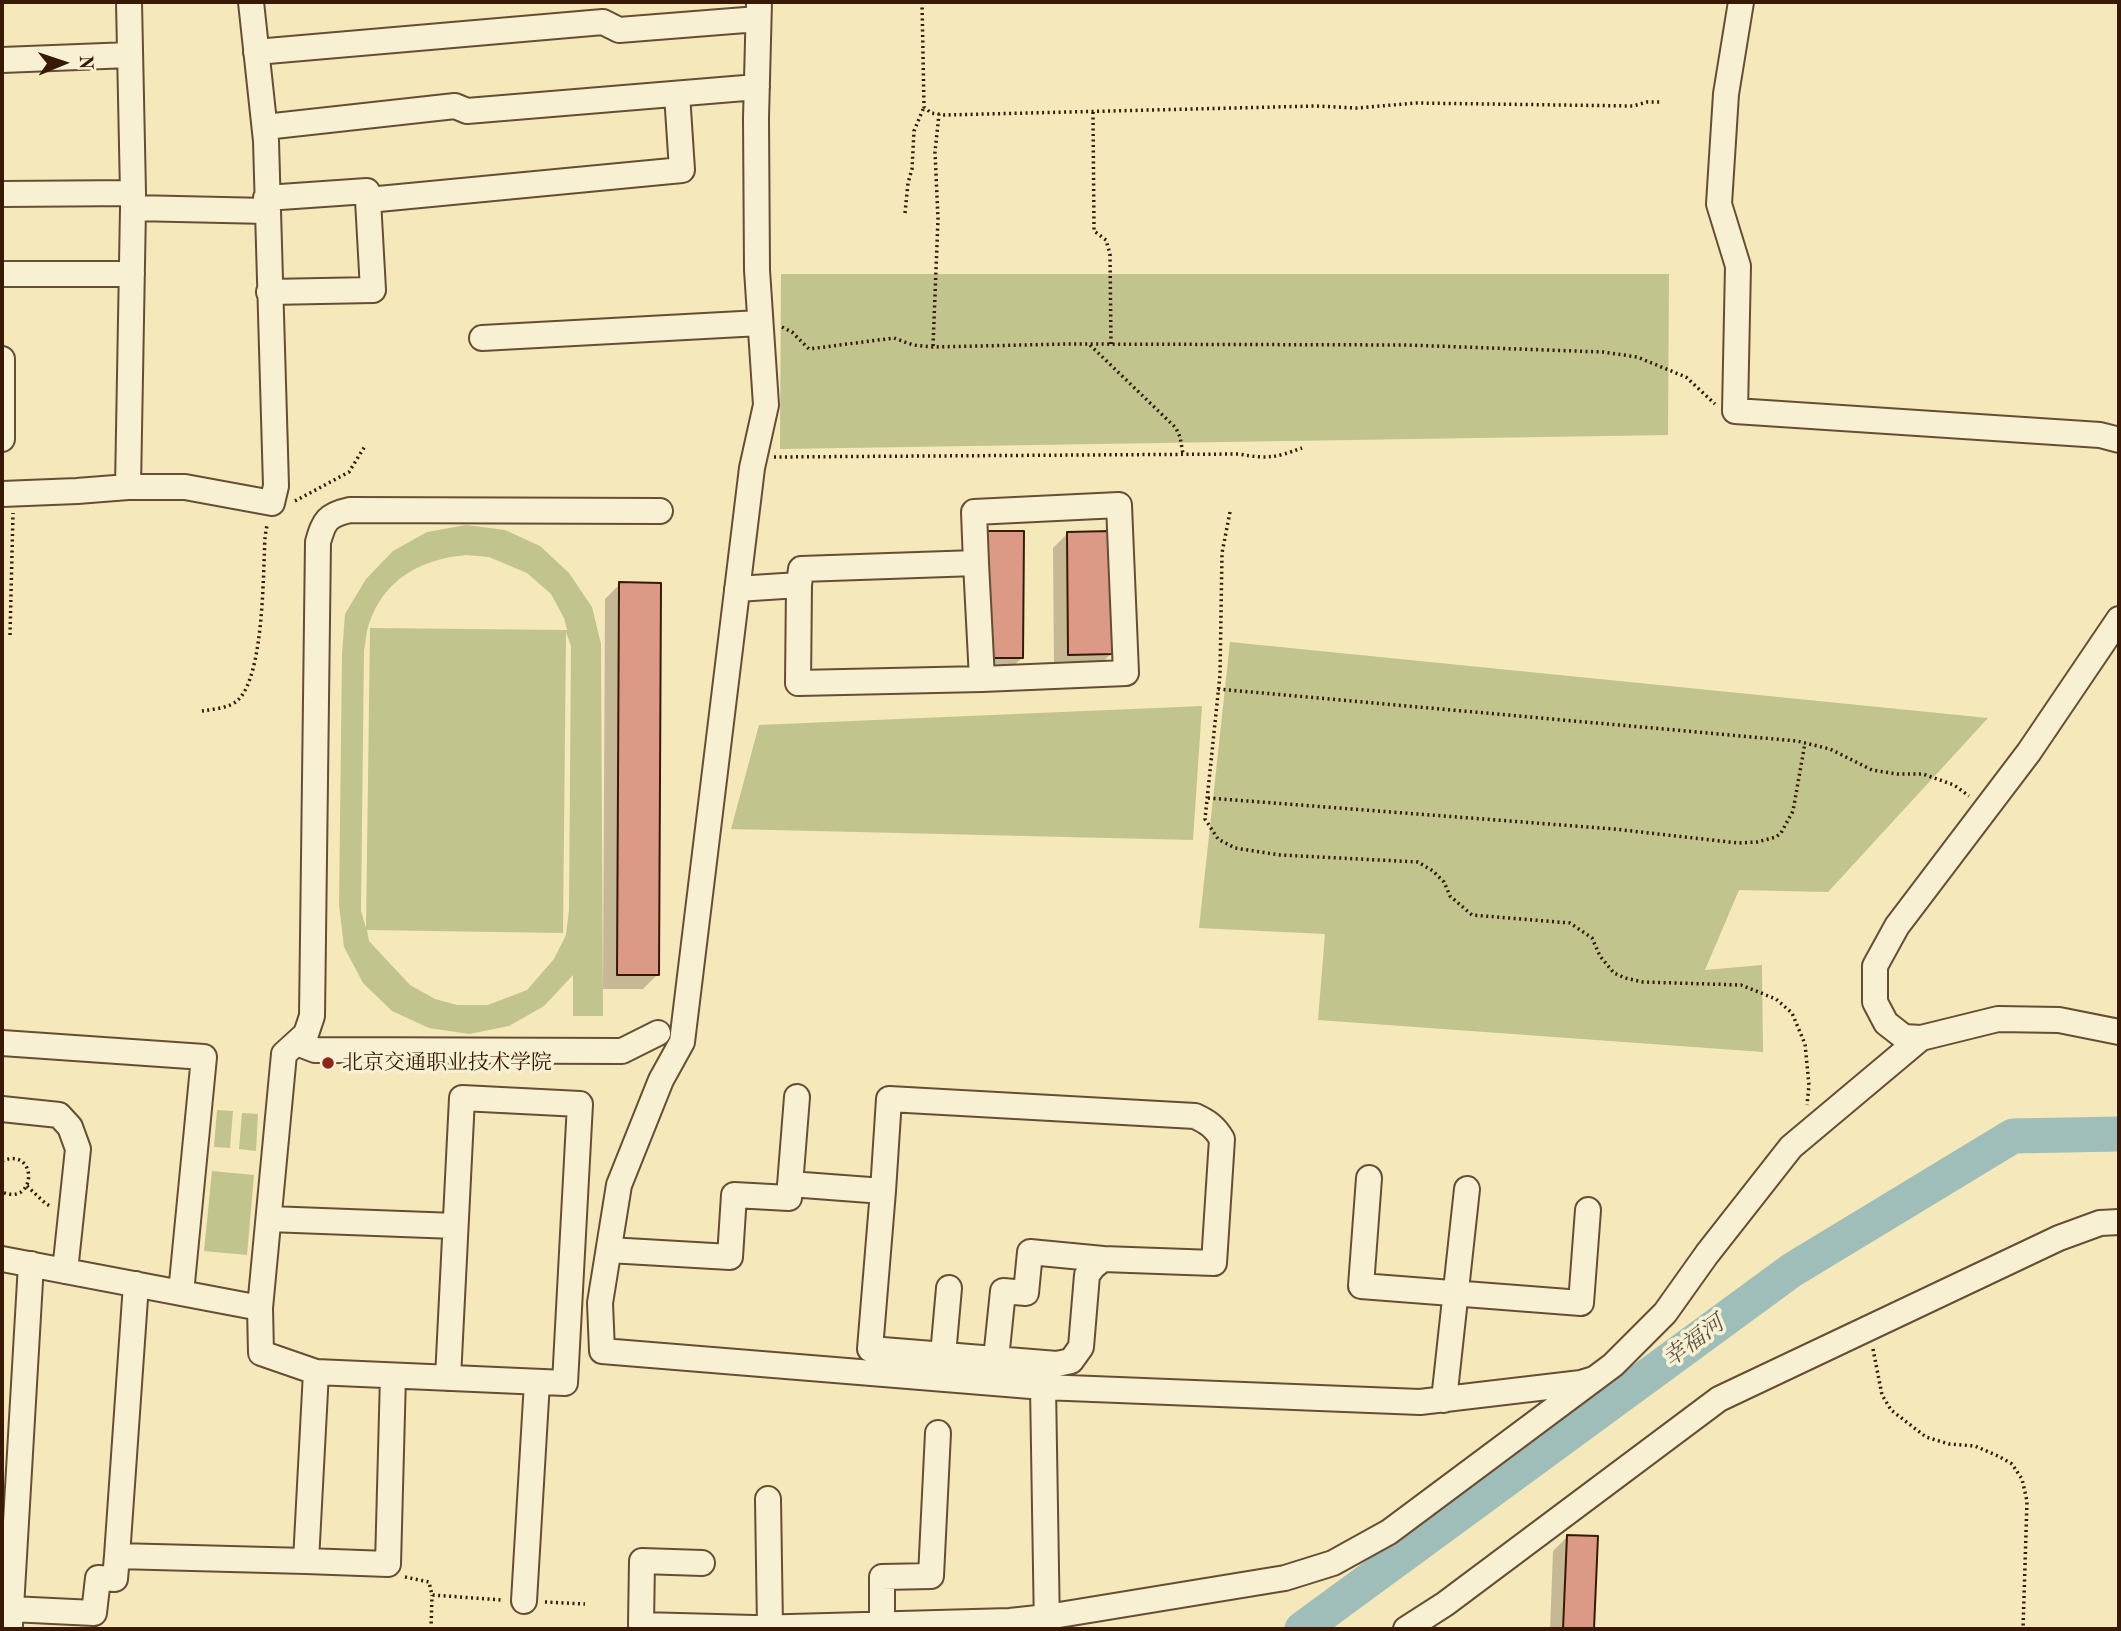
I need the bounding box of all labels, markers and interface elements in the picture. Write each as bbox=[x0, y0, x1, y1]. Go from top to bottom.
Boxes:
north arrow bbox=[28, 28, 98, 98]
text: N bbox=[75, 55, 94, 70]
place label: 北京交通职业技术学院 bbox=[342, 1050, 552, 1076]
marker: 北京交通职业技术学院 bbox=[320, 1055, 336, 1071]
water label: 幸福河 bbox=[1658, 1311, 1730, 1373]

